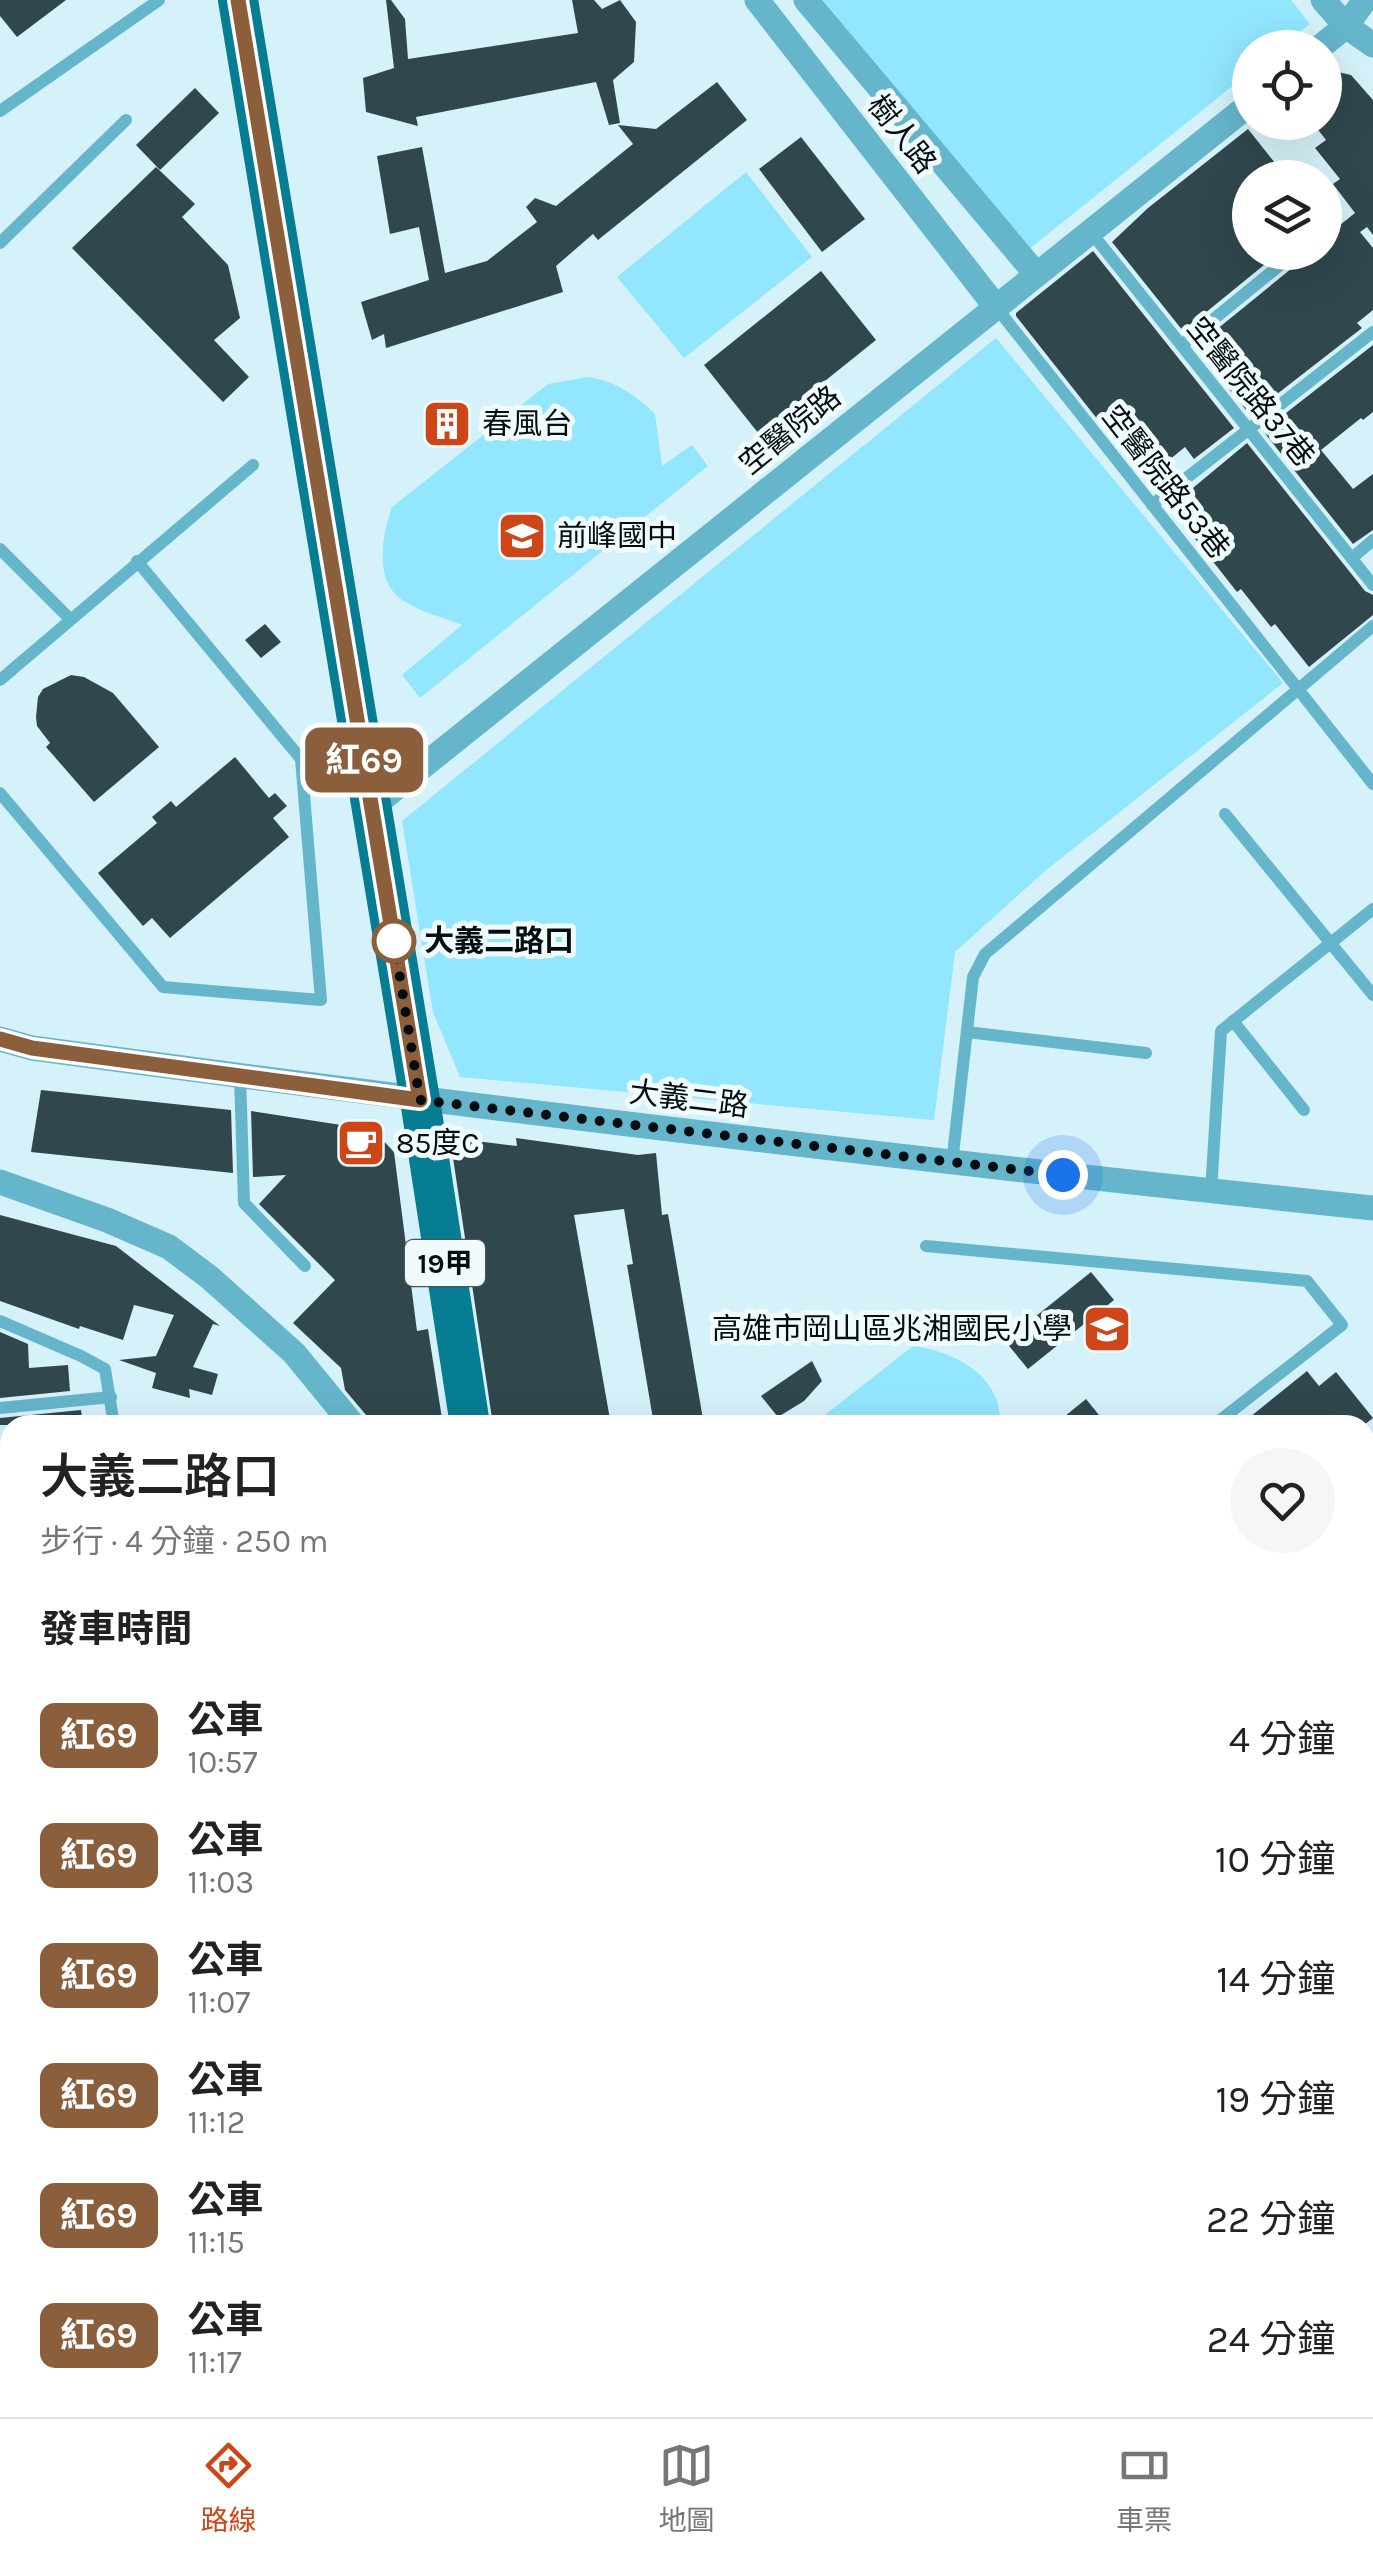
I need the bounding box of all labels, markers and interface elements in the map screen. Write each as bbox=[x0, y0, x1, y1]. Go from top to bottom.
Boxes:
map controls bbox=[1232, 30, 1342, 270]
button: locate bbox=[1232, 30, 1342, 140]
street label: 樹人路 bbox=[860, 87, 944, 181]
button: layers bbox=[1232, 160, 1342, 270]
street label: 空醫院路37巷 bbox=[1180, 310, 1322, 474]
street label: 空醫院路 bbox=[732, 378, 848, 482]
building icon: 春風台 bbox=[421, 398, 473, 450]
street label: 空醫院路53巷 bbox=[1095, 398, 1237, 566]
place label: 春風台 bbox=[482, 406, 572, 442]
school or university icon: 前峰國中 bbox=[496, 510, 548, 562]
place label: 前峰國中 bbox=[557, 518, 677, 554]
line badge: 紅69 bbox=[306, 728, 422, 792]
text: 紅69 bbox=[325, 740, 403, 781]
marker: 大義二路口 bbox=[373, 920, 415, 962]
place label: 大義二路口 bbox=[424, 923, 574, 959]
street label: 大義二路 bbox=[627, 1074, 751, 1124]
cafe icon: 85度C bbox=[335, 1117, 387, 1169]
place label: 85度C bbox=[396, 1125, 480, 1161]
your location bbox=[1038, 1150, 1088, 1200]
road number: 19甲 bbox=[405, 1240, 485, 1286]
school or university icon: 高雄市岡山區兆湘國民小學 bbox=[1081, 1303, 1133, 1355]
place label: 高雄市岡山區兆湘國民小學 bbox=[712, 1311, 1072, 1347]
button: heart bbox=[1230, 1448, 1335, 1553]
text: 大義二路口 bbox=[40, 1449, 280, 1505]
text: 步行 · 4 分鐘 · 250 m bbox=[40, 1523, 328, 1560]
text: 發車時間 bbox=[40, 1607, 192, 1652]
text: 公車 bbox=[188, 1698, 264, 1743]
text: 紅69 bbox=[60, 1715, 138, 1756]
text: 4 分鐘 bbox=[1229, 1717, 1335, 1762]
text: 10:57 bbox=[188, 1744, 258, 1781]
text: 公車 bbox=[188, 1818, 264, 1863]
text: 紅69 bbox=[60, 1835, 138, 1876]
text: 10 分鐘 bbox=[1215, 1837, 1335, 1882]
text: 11:03 bbox=[188, 1864, 254, 1901]
text: 公車 bbox=[188, 1938, 264, 1983]
text: 紅69 bbox=[60, 1955, 138, 1996]
text: 14 分鐘 bbox=[1216, 1957, 1335, 2002]
text: 11:07 bbox=[188, 1984, 250, 2021]
text: 公車 bbox=[188, 2058, 264, 2103]
text: 紅69 bbox=[60, 2075, 138, 2116]
text: 19 分鐘 bbox=[1215, 2077, 1335, 2122]
text: 11:12 bbox=[188, 2104, 245, 2141]
text: 公車 bbox=[188, 2178, 264, 2223]
text: 紅69 bbox=[60, 2195, 138, 2236]
text: 22 分鐘 bbox=[1206, 2197, 1335, 2242]
text: 11:15 bbox=[188, 2224, 245, 2261]
text: 公車 bbox=[188, 2298, 264, 2343]
text: 紅69 bbox=[60, 2315, 138, 2356]
text: 24 分鐘 bbox=[1207, 2317, 1335, 2362]
text: 11:17 bbox=[188, 2344, 242, 2381]
tab: 路線 bbox=[201, 2438, 257, 2538]
tab: 地圖 bbox=[658, 2438, 714, 2538]
tab: 車票 bbox=[1116, 2438, 1172, 2538]

